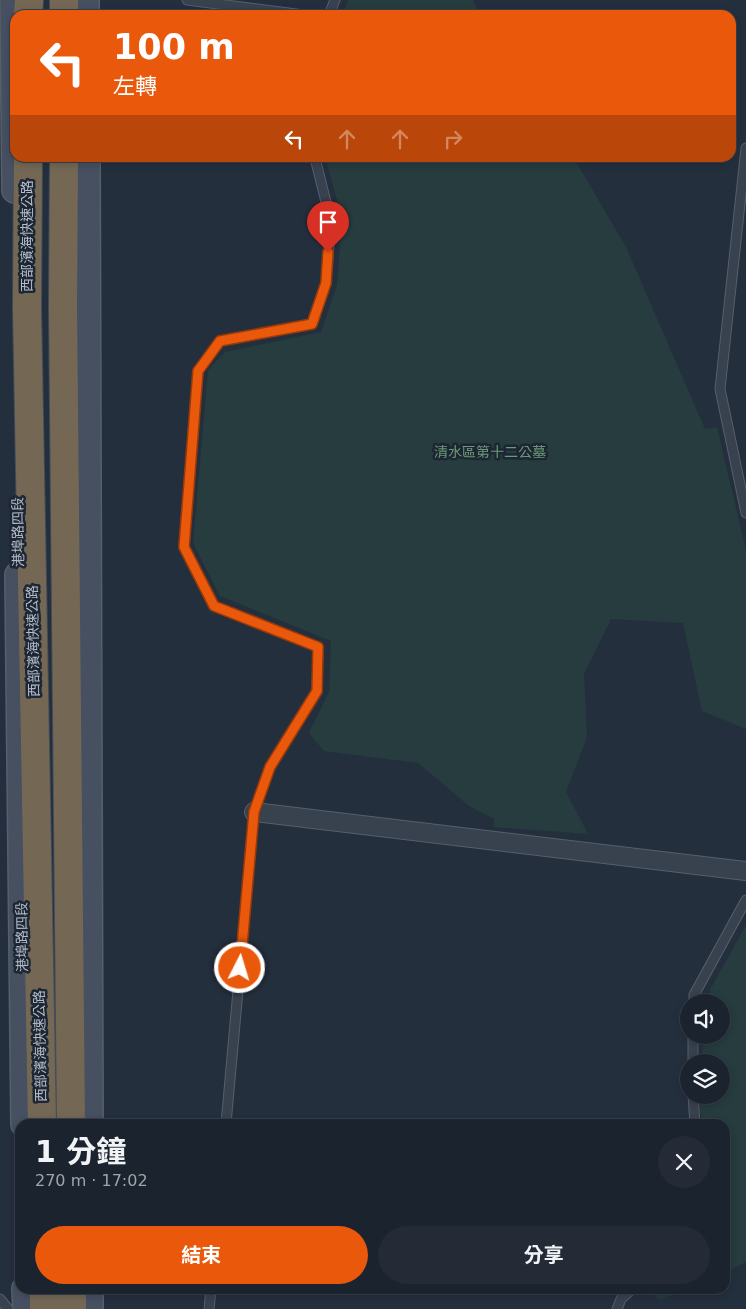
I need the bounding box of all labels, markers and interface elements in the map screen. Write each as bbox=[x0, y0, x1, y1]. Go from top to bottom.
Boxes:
text: 100 m bbox=[113, 27, 235, 67]
icon: left bbox=[30, 30, 95, 95]
text: 左轉 bbox=[113, 74, 157, 99]
icon: left bbox=[280, 125, 308, 153]
icon: ahead bbox=[333, 125, 361, 153]
icon: ahead bbox=[386, 125, 414, 153]
icon: right bbox=[439, 125, 467, 153]
street label: 西部濱海快速公路 bbox=[19, 180, 35, 292]
pin bbox=[307, 201, 349, 252]
icon: arrive bbox=[314, 208, 342, 236]
park label: 清水區第十二公墓 bbox=[434, 444, 546, 460]
street label: 港埠路四段 bbox=[9, 497, 27, 567]
street label: 西部濱海快速公路 bbox=[24, 585, 42, 697]
street label: 港埠路四段 bbox=[13, 902, 31, 972]
position arrow bbox=[213, 941, 265, 993]
street label: 西部濱海快速公路 bbox=[31, 990, 49, 1102]
map controls bbox=[680, 994, 730, 1104]
button: sound bbox=[680, 994, 730, 1044]
button: layers bbox=[680, 1054, 730, 1104]
text: 1 分鐘 bbox=[35, 1134, 126, 1169]
button: close bbox=[658, 1136, 710, 1188]
text: 270 m · 17:02 bbox=[35, 1171, 148, 1190]
button: 結束 bbox=[35, 1226, 368, 1284]
button: 分享 bbox=[378, 1226, 710, 1284]

